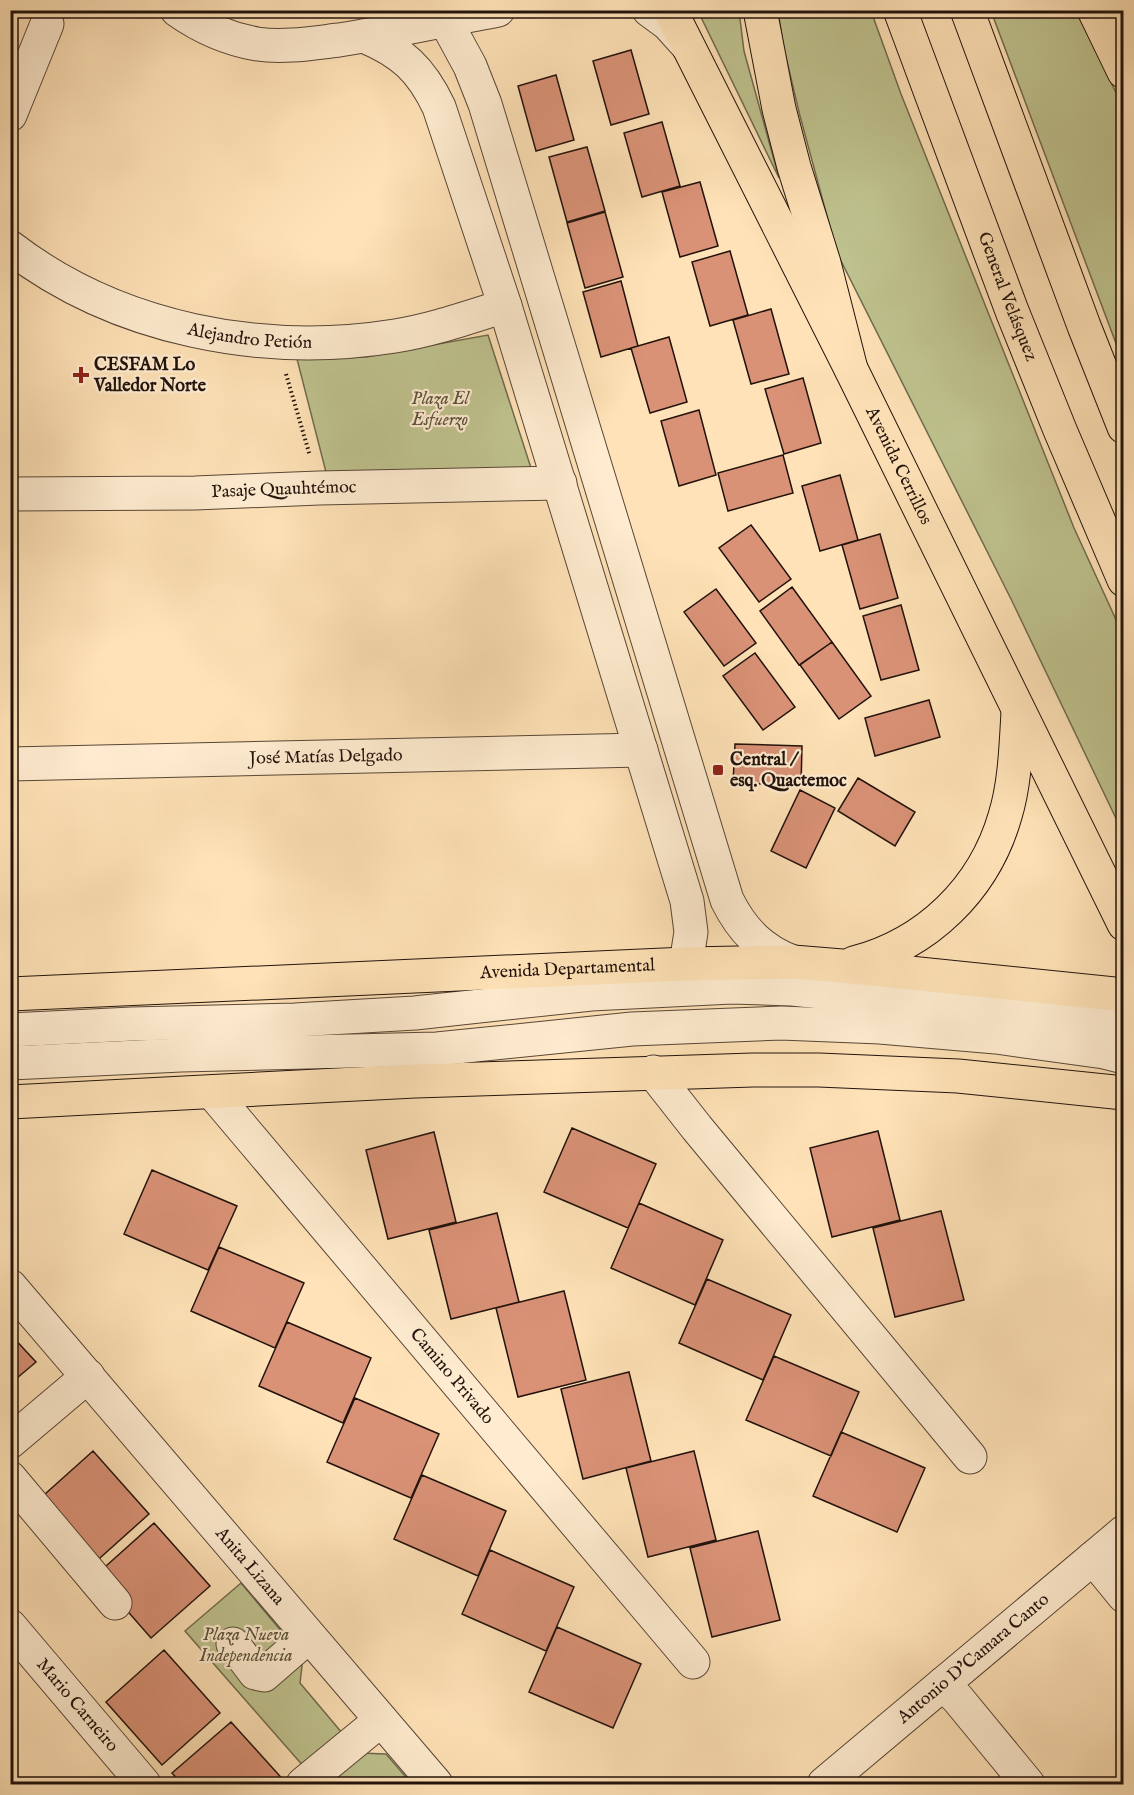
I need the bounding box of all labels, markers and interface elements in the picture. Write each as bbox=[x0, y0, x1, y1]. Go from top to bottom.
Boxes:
street label: General Velásquez bbox=[972, 229, 1043, 365]
street label: Alejandro Petión bbox=[184, 318, 313, 354]
place label: CESFAM Lo Valledor Norte bbox=[93, 354, 207, 398]
marker: CESFAM Lo Valledor Norte bbox=[72, 366, 90, 384]
park label: Plaza El Esfuerzo bbox=[411, 388, 470, 432]
street label: Avenida Cerrillos bbox=[860, 402, 937, 529]
street label: Pasaje Quauhtémoc bbox=[211, 476, 357, 504]
street label: José Matías Delgado bbox=[247, 744, 403, 770]
place label: Central / esq. Quactemoc bbox=[730, 749, 847, 793]
marker: Central / esq. Quactemoc bbox=[711, 763, 725, 777]
street label: Avenida Departamental bbox=[479, 954, 655, 985]
street label: Camino Privado bbox=[405, 1323, 499, 1430]
street label: Anita Lizana bbox=[209, 1522, 290, 1610]
street label: Antonio D'Camara Canto bbox=[892, 1588, 1054, 1730]
park label: Plaza Nueva Independencia bbox=[199, 1624, 292, 1668]
street label: Mario Carneiro bbox=[31, 1654, 124, 1757]

